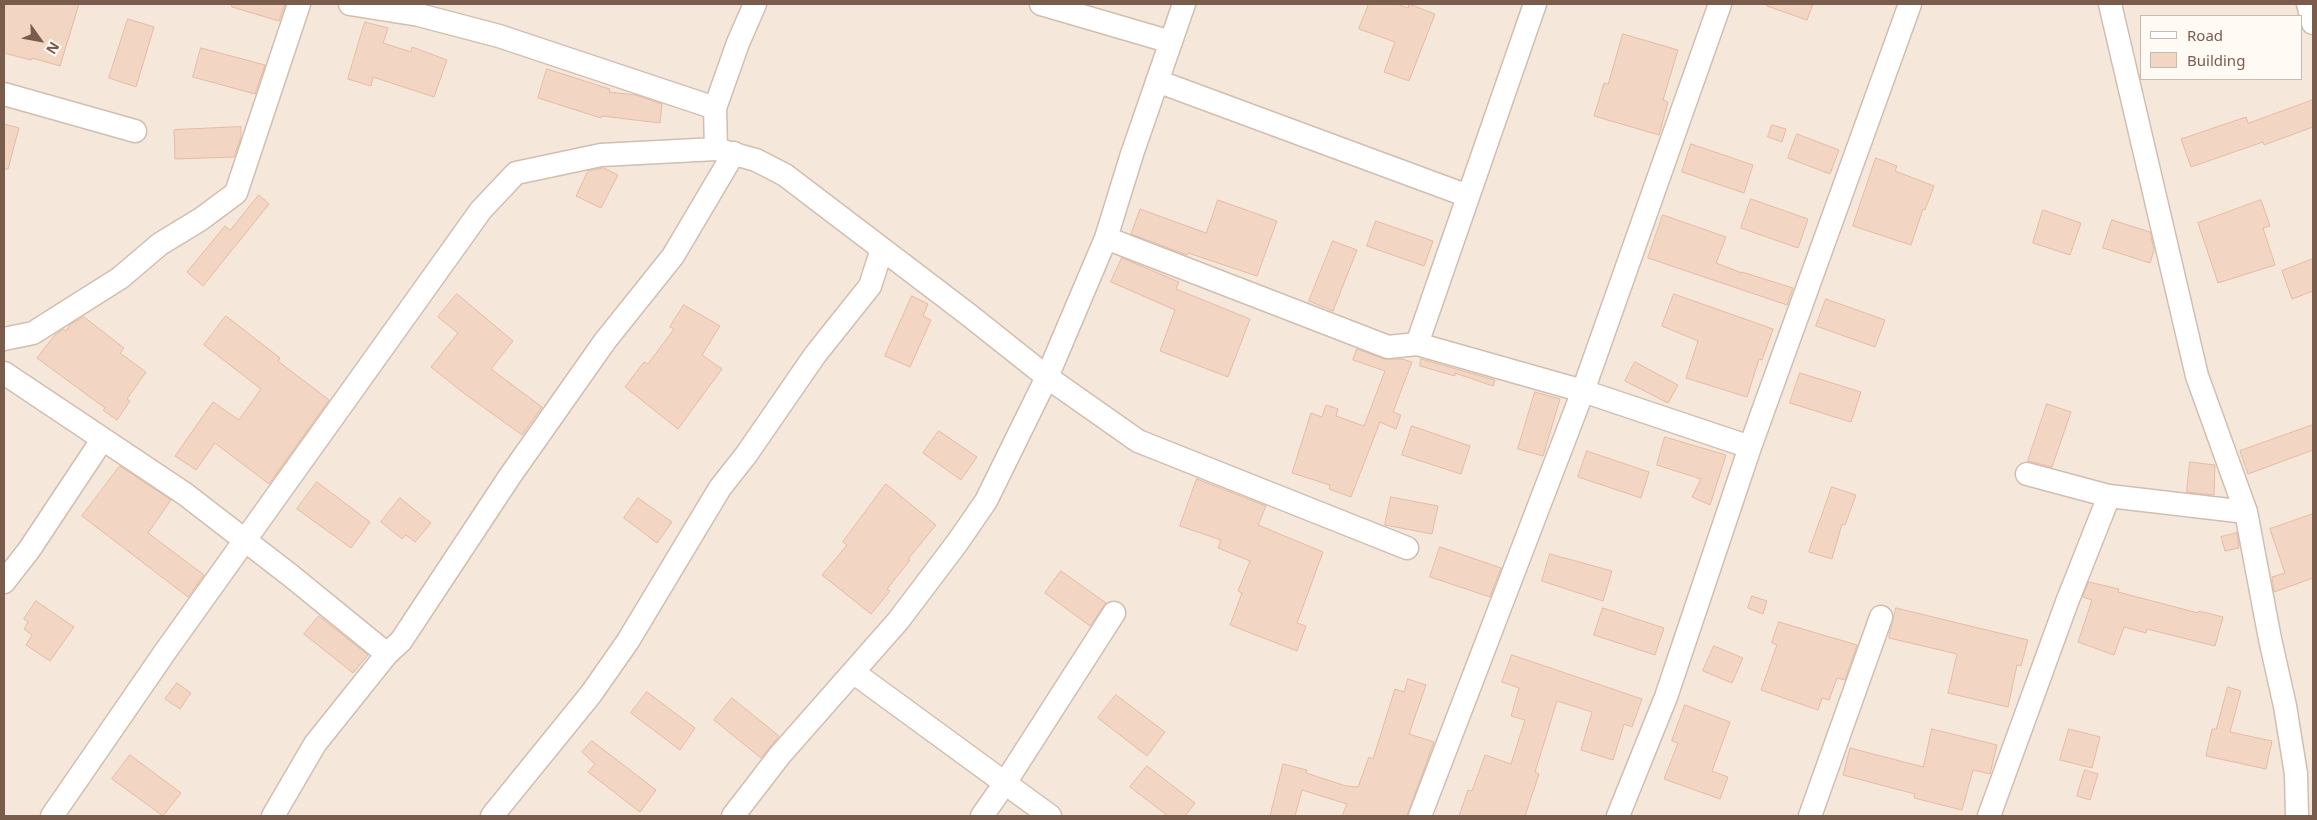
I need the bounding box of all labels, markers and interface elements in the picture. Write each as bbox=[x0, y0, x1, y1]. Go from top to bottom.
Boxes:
north arrow bbox=[15, 15, 65, 65]
legend bbox=[2140, 15, 2302, 80]
text: Road bbox=[2187, 25, 2223, 45]
text: N bbox=[42, 38, 64, 58]
text: Building bbox=[2187, 50, 2245, 70]

